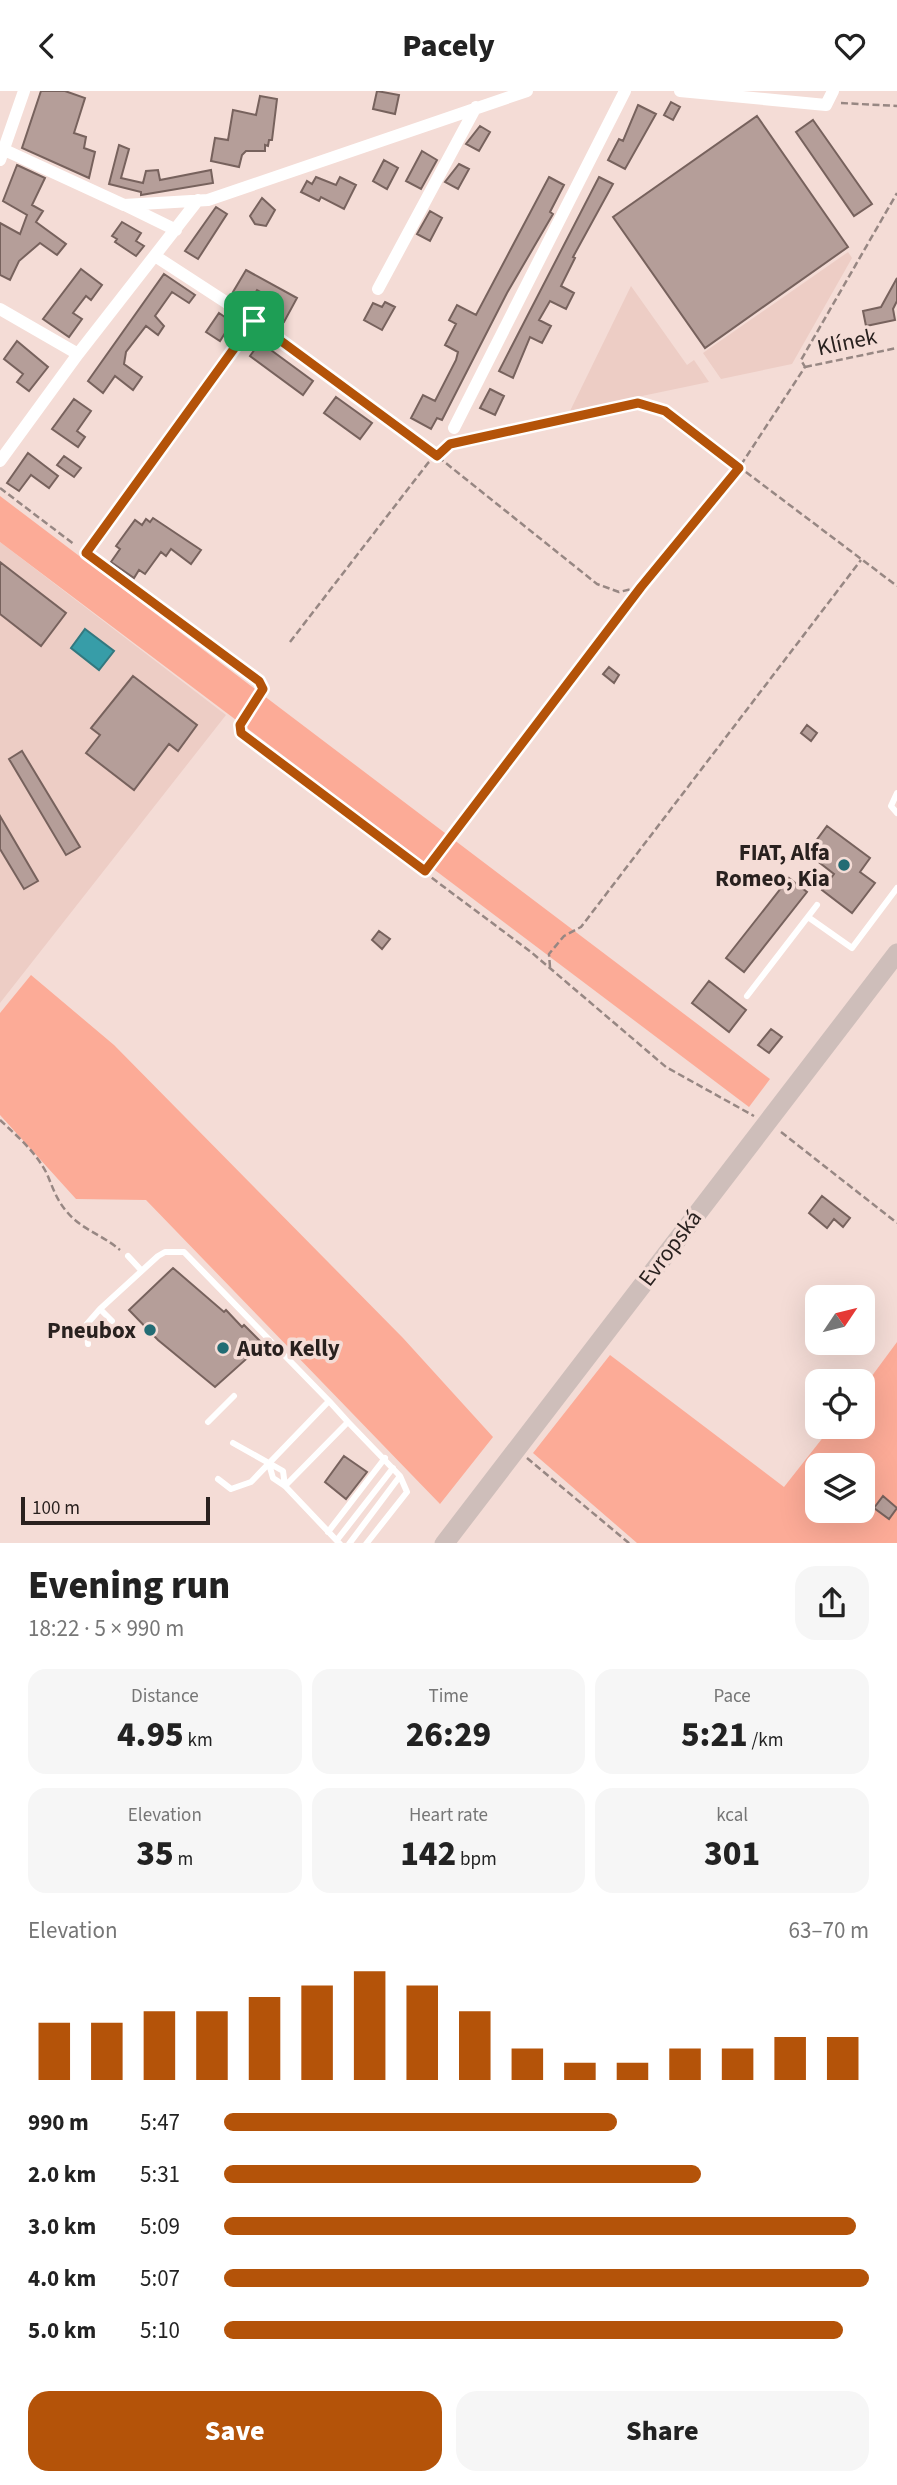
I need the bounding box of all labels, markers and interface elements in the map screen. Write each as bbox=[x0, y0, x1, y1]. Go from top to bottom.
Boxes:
text: Pacely bbox=[402, 23, 495, 69]
icon: back bbox=[28, 27, 66, 65]
icon: heart bbox=[831, 27, 869, 65]
pin bbox=[224, 291, 284, 351]
icon: arrive bbox=[235, 302, 273, 340]
street label: Klínek bbox=[814, 319, 880, 364]
place label: FIAT, Alfa Romeo, Kia bbox=[715, 836, 830, 895]
marker: FIAT, Alfa Romeo, Kia bbox=[836, 857, 852, 873]
street label: Evropská bbox=[630, 1203, 710, 1293]
north arrow bbox=[805, 1285, 875, 1355]
map controls bbox=[805, 1285, 875, 1523]
place label: Pneubox bbox=[47, 1314, 136, 1347]
marker: Pneubox bbox=[142, 1322, 158, 1338]
place label: Auto Kelly bbox=[236, 1332, 340, 1365]
marker: Auto Kelly bbox=[215, 1340, 231, 1356]
button: locate bbox=[805, 1369, 875, 1439]
button: layers bbox=[805, 1453, 875, 1523]
scale bar bbox=[21, 1495, 210, 1526]
text: 100 m bbox=[32, 1495, 80, 1522]
text: Evening run bbox=[28, 1559, 230, 1613]
button: share bbox=[795, 1566, 869, 1640]
text: 18:22 · 5 × 990 m bbox=[28, 1612, 184, 1645]
text: Distance bbox=[131, 1683, 199, 1710]
text: Time bbox=[428, 1683, 469, 1710]
text: Pace bbox=[714, 1683, 751, 1710]
text: 4.95 bbox=[117, 1710, 184, 1760]
text: 26:29 bbox=[406, 1710, 491, 1760]
text: 5:21 bbox=[681, 1710, 748, 1760]
text: km bbox=[184, 1727, 213, 1754]
text: /km bbox=[748, 1727, 783, 1754]
text: Elevation bbox=[128, 1802, 202, 1829]
text: Heart rate bbox=[409, 1802, 488, 1829]
text: kcal bbox=[716, 1802, 748, 1829]
text: 35 bbox=[136, 1829, 174, 1879]
text: 142 bbox=[400, 1829, 456, 1879]
text: 301 bbox=[704, 1829, 760, 1879]
text: m bbox=[174, 1846, 193, 1873]
text: bpm bbox=[456, 1846, 497, 1873]
text: Elevation bbox=[28, 1914, 118, 1947]
text: 63–70 m bbox=[789, 1914, 869, 1947]
text: 990 m bbox=[28, 2106, 89, 2139]
text: 5:47 bbox=[140, 2106, 180, 2139]
text: 2.0 km bbox=[28, 2158, 96, 2191]
text: 5:31 bbox=[140, 2158, 180, 2191]
text: 3.0 km bbox=[28, 2210, 96, 2243]
text: 5:09 bbox=[140, 2210, 180, 2243]
text: 4.0 km bbox=[28, 2262, 96, 2295]
text: 5:07 bbox=[140, 2262, 180, 2295]
text: 5.0 km bbox=[28, 2314, 96, 2347]
text: 5:10 bbox=[140, 2314, 180, 2347]
button: Save bbox=[28, 2391, 442, 2471]
button: Share bbox=[456, 2391, 869, 2471]

